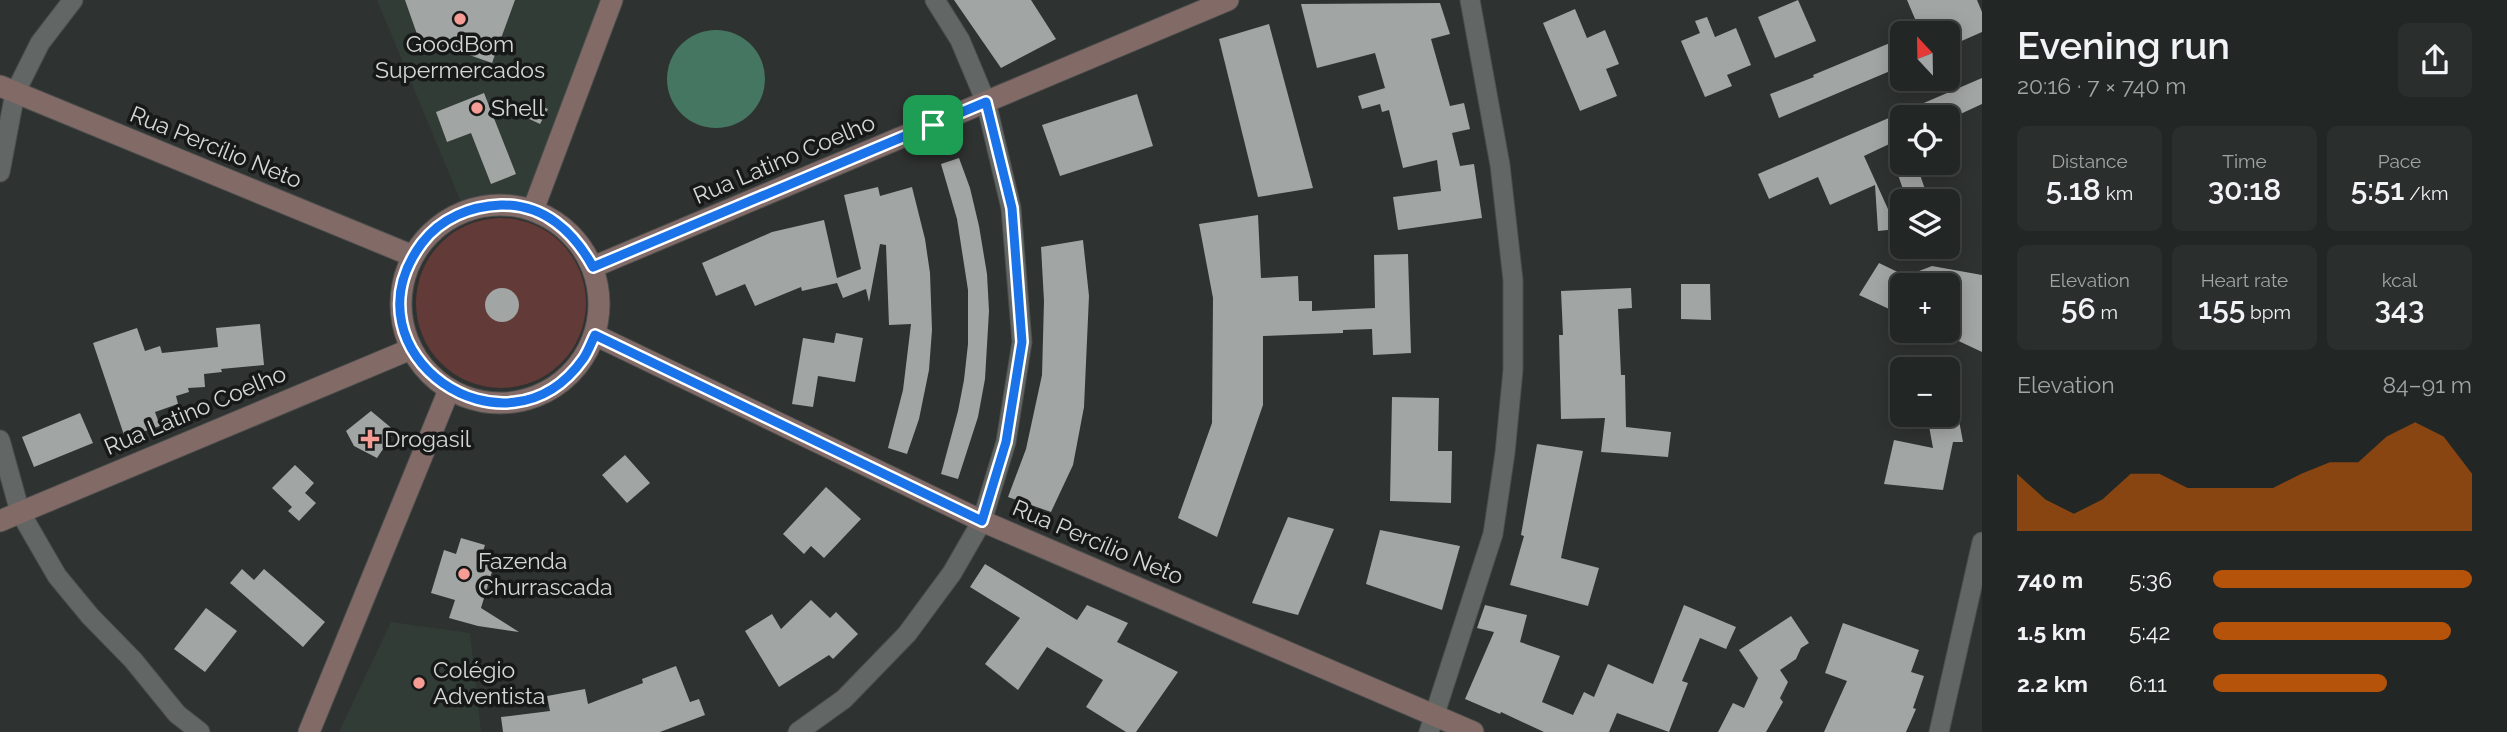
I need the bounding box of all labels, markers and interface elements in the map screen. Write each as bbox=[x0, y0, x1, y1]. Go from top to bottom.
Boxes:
marker: GoodBom Supermercados bbox=[452, 11, 468, 27]
north arrow bbox=[1890, 21, 1960, 91]
map controls bbox=[1890, 21, 1960, 427]
text: Evening run bbox=[2017, 23, 2230, 68]
button: share bbox=[2398, 23, 2472, 97]
place label: GoodBom Supermercados bbox=[375, 30, 545, 83]
text: 20:16 · 7 × 740 m bbox=[2017, 72, 2186, 99]
place label: Shell bbox=[491, 94, 545, 121]
pin bbox=[903, 95, 963, 155]
street label: Rua Percílio Neto bbox=[126, 100, 306, 193]
marker: Shell bbox=[469, 100, 485, 116]
button: locate bbox=[1890, 105, 1960, 175]
icon: arrive bbox=[914, 106, 952, 144]
street label: Rua Latino Coelho bbox=[689, 108, 879, 209]
text: Distance bbox=[2051, 150, 2128, 172]
text: Time bbox=[2222, 150, 2267, 172]
text: Pace bbox=[2378, 150, 2421, 172]
text: 5.18 bbox=[2046, 172, 2101, 207]
text: 30:18 bbox=[2208, 172, 2281, 207]
text: 5:51 bbox=[2351, 172, 2405, 207]
text: km bbox=[2101, 182, 2133, 204]
text: /km bbox=[2405, 182, 2448, 204]
button: layers bbox=[1890, 189, 1960, 259]
text: Elevation bbox=[2049, 269, 2130, 291]
text: Heart rate bbox=[2201, 269, 2288, 291]
text: kcal bbox=[2382, 269, 2417, 291]
button: + bbox=[1890, 273, 1960, 343]
text: 56 bbox=[2061, 291, 2096, 326]
text: 155 bbox=[2198, 291, 2245, 326]
text: 343 bbox=[2375, 291, 2424, 326]
text: m bbox=[2096, 301, 2118, 323]
text: bpm bbox=[2245, 301, 2291, 323]
button: − bbox=[1890, 357, 1960, 427]
street label: Rua Latino Coelho bbox=[100, 359, 290, 460]
text: Elevation bbox=[2017, 371, 2115, 398]
text: 84–91 m bbox=[2382, 371, 2472, 398]
place label: Drogasil bbox=[384, 425, 472, 452]
marker: Drogasil bbox=[362, 431, 378, 447]
street label: Rua Percílio Neto bbox=[1009, 493, 1188, 590]
place label: Fazenda Churrascada bbox=[478, 547, 613, 600]
marker: Fazenda Churrascada bbox=[456, 566, 472, 582]
text: 740 m bbox=[2017, 566, 2083, 593]
text: 5:36 bbox=[2129, 566, 2172, 593]
text: 1.5 km bbox=[2017, 618, 2086, 645]
text: 5:42 bbox=[2129, 618, 2170, 645]
place label: Colégio Adventista bbox=[433, 656, 545, 709]
text: 2.2 km bbox=[2017, 670, 2088, 697]
text: 6:11 bbox=[2129, 670, 2167, 697]
marker: Colégio Adventista bbox=[411, 675, 427, 691]

